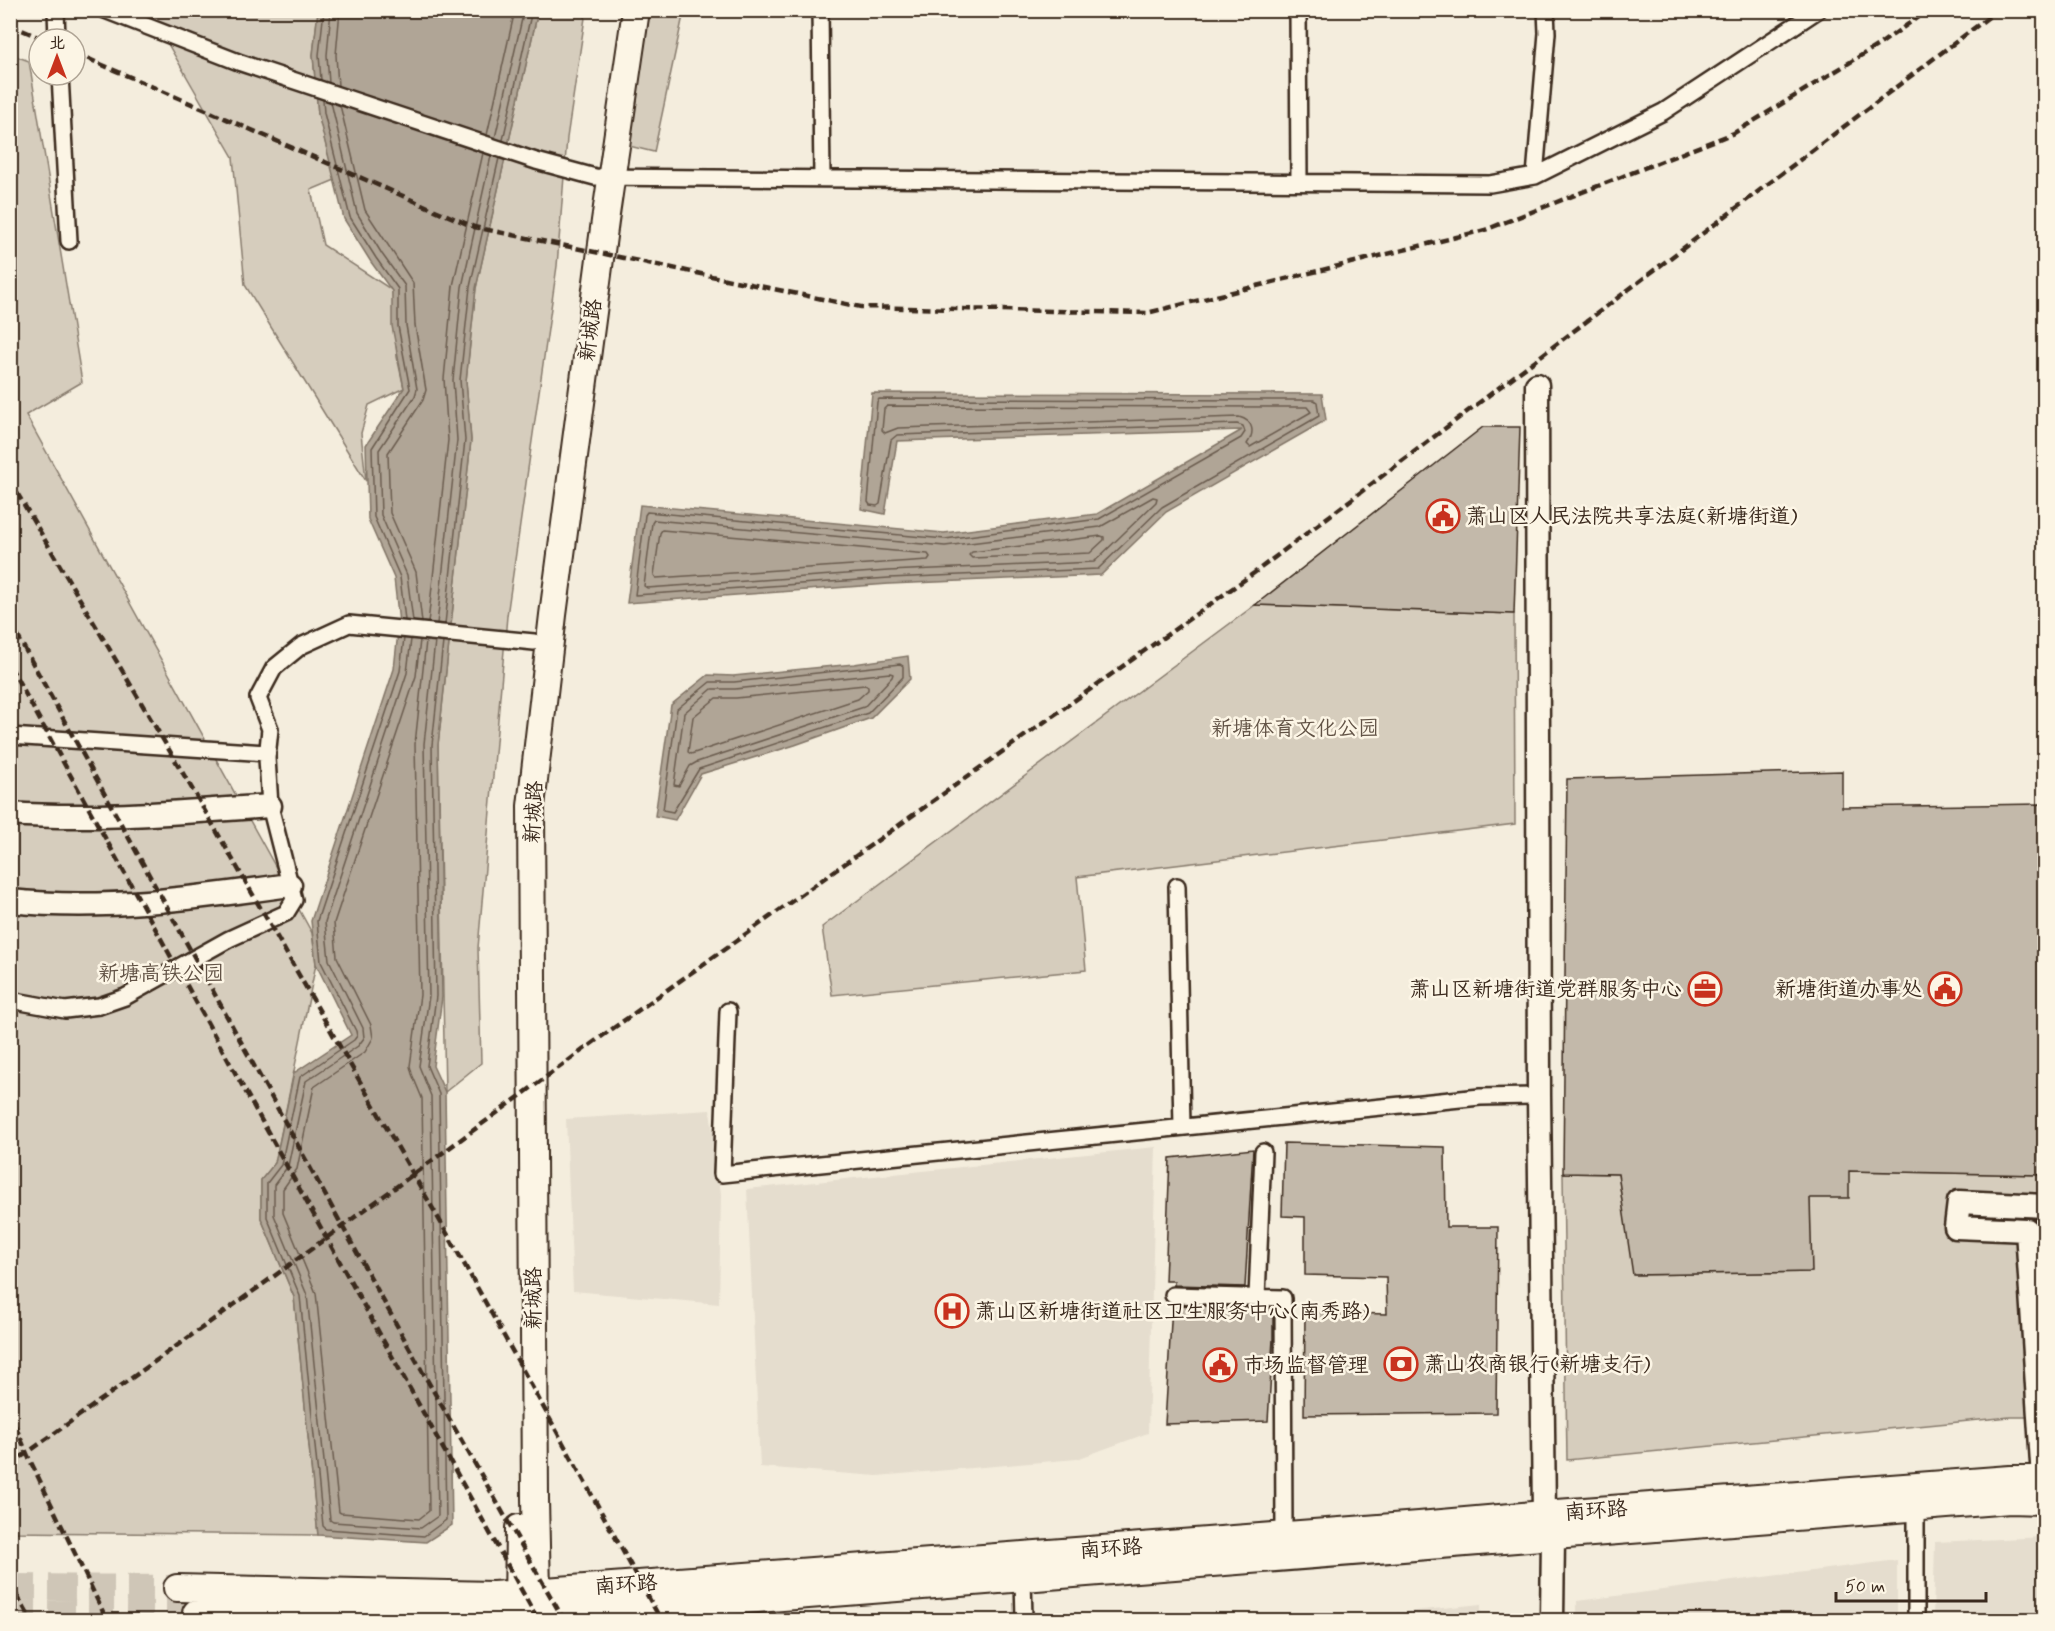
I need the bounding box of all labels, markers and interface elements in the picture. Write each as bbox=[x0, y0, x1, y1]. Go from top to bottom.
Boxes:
north arrow bbox=[27, 27, 87, 87]
text: 北 bbox=[49, 33, 65, 54]
street label: 新城路 bbox=[573, 297, 609, 363]
public building icon: 萧山区人民法院共享法庭(新塘街道) bbox=[1425, 498, 1461, 534]
place label: 萧山区人民法院共享法庭(新塘街道) bbox=[1466, 503, 1798, 531]
park label: 新塘体育文化公园 bbox=[1211, 715, 1379, 743]
street label: 新城路 bbox=[518, 780, 550, 844]
park label: 新塘高铁公园 bbox=[98, 960, 224, 988]
office icon: 萧山区新塘街道党群服务中心 bbox=[1687, 971, 1723, 1007]
public building icon: 新塘街道办事处 bbox=[1927, 971, 1963, 1007]
place label: 萧山区新塘街道党群服务中心 bbox=[1409, 976, 1682, 1004]
place label: 新塘街道办事处 bbox=[1775, 976, 1922, 1004]
street label: 新城路 bbox=[520, 1267, 548, 1330]
hospital icon: 萧山区新塘街道社区卫生服务中心(南秀路) bbox=[934, 1293, 970, 1329]
place label: 萧山区新塘街道社区卫生服务中心(南秀路) bbox=[975, 1298, 1370, 1326]
bank icon: 萧山农商银行(新塘支行) bbox=[1383, 1346, 1419, 1382]
public building icon: 市场监督管理 bbox=[1202, 1347, 1238, 1383]
place label: 萧山农商银行(新塘支行) bbox=[1424, 1351, 1651, 1379]
place label: 市场监督管理 bbox=[1243, 1352, 1369, 1380]
street label: 南环路 bbox=[1564, 1495, 1628, 1527]
street label: 南环路 bbox=[1079, 1533, 1143, 1565]
scale bar bbox=[1836, 1565, 1986, 1603]
street label: 南环路 bbox=[594, 1569, 658, 1601]
text: 50 m bbox=[1845, 1575, 1885, 1599]

